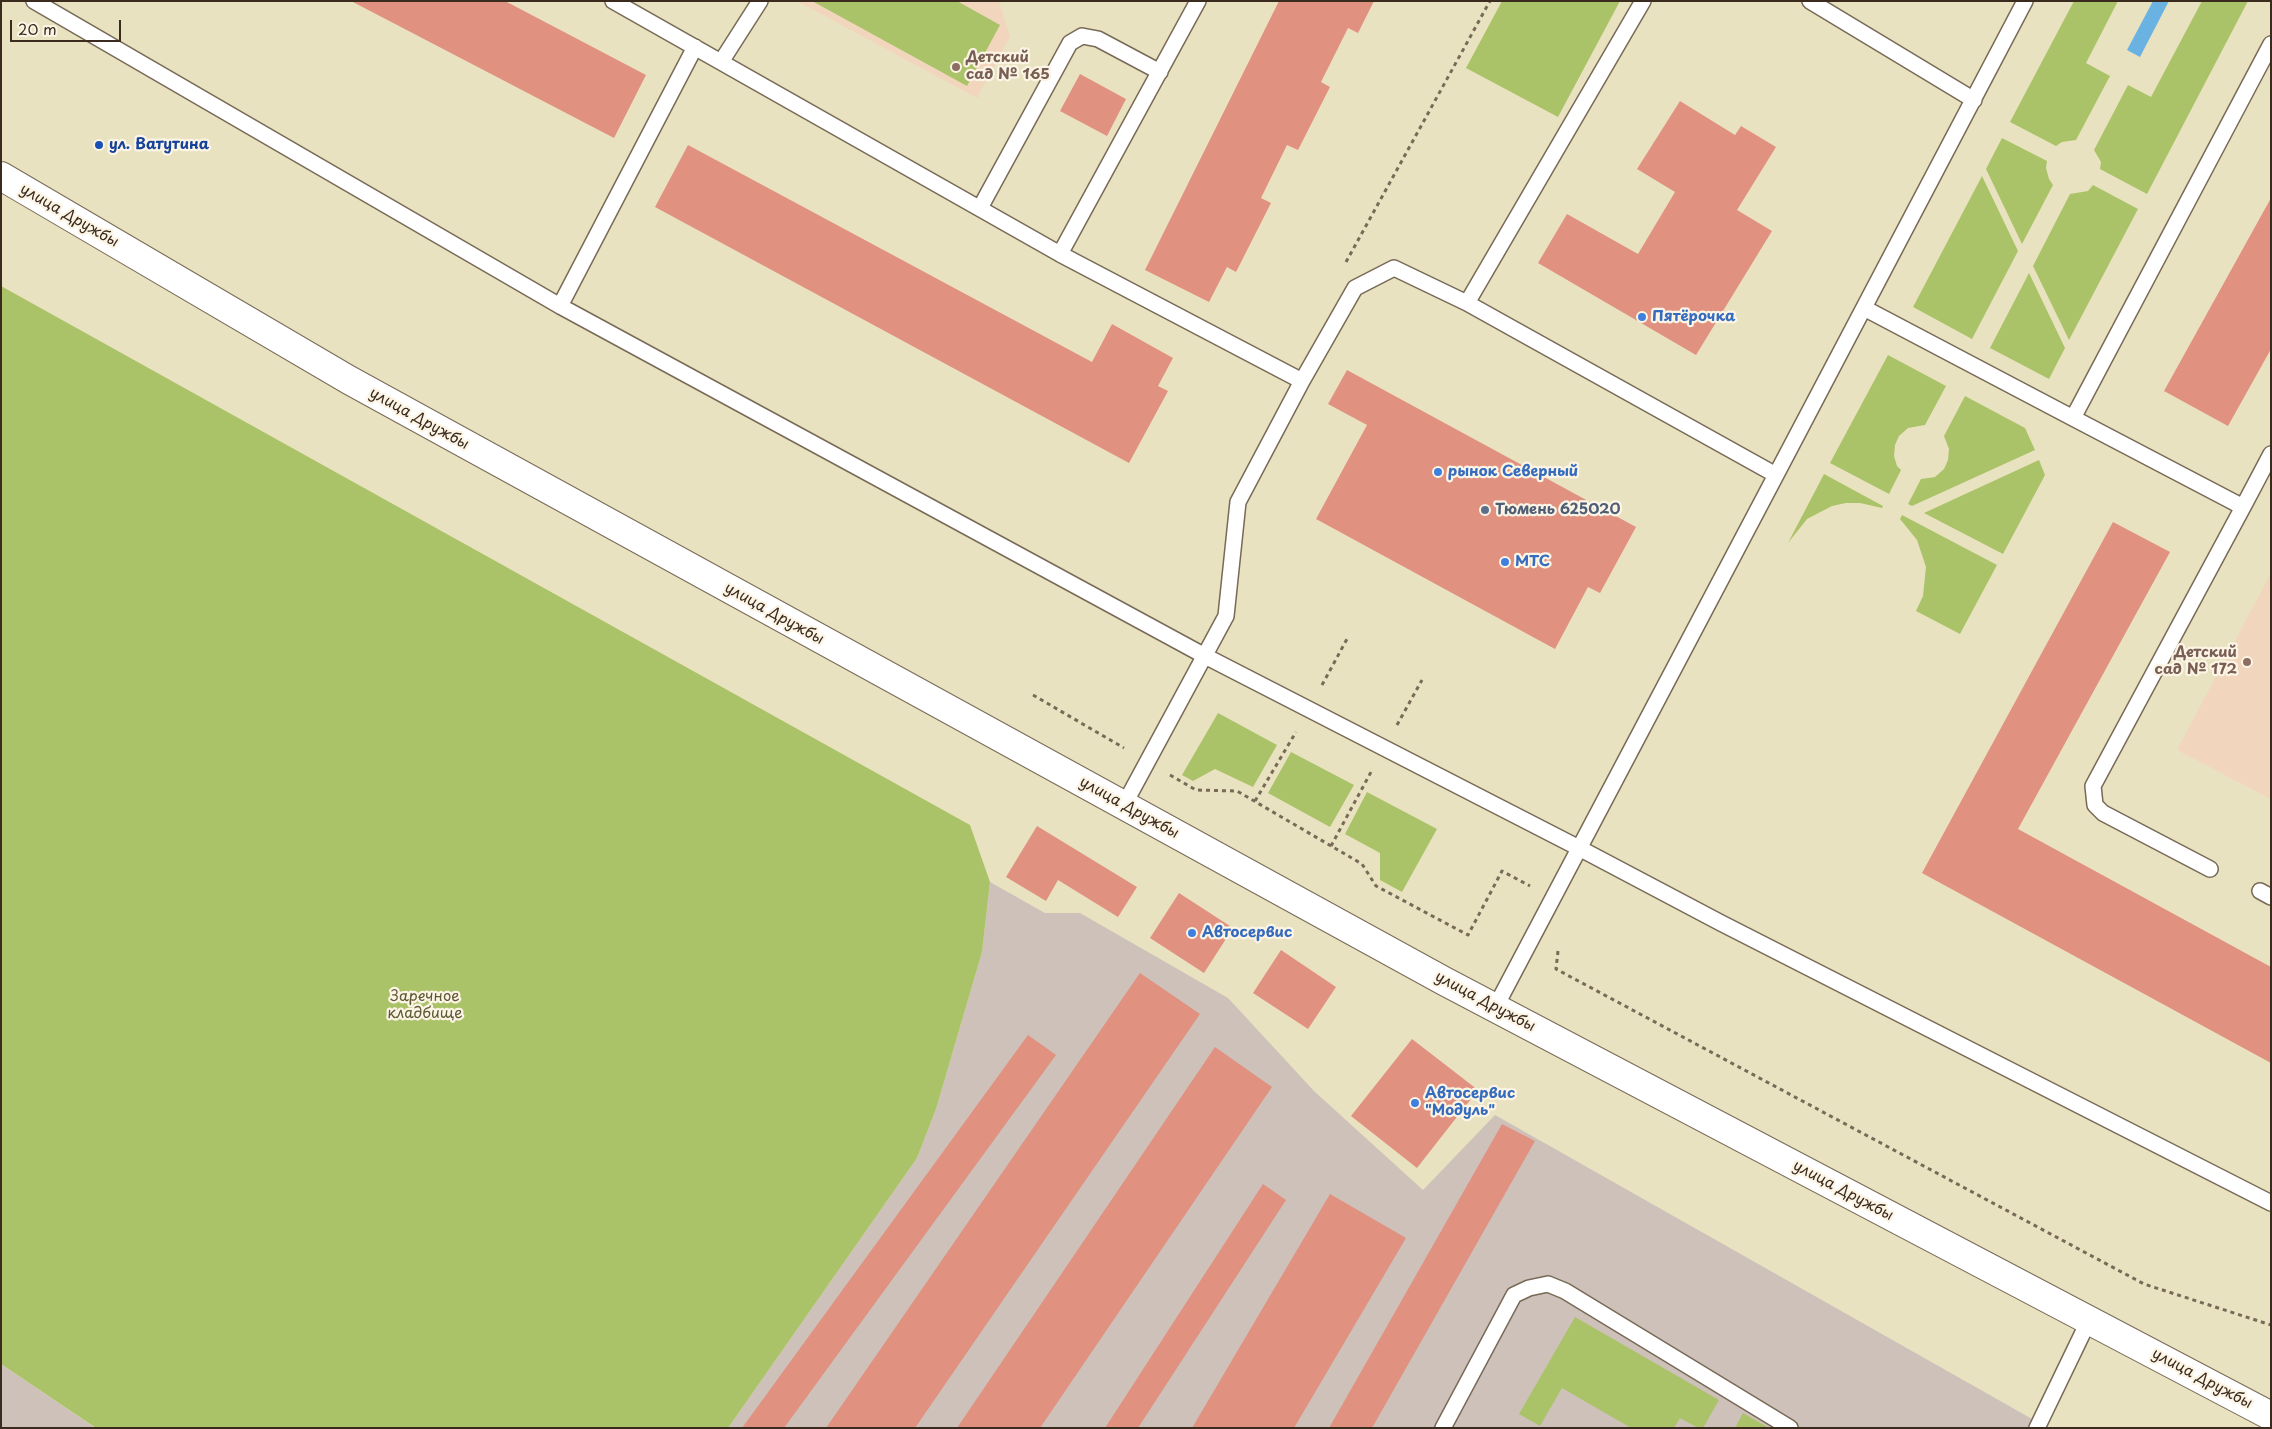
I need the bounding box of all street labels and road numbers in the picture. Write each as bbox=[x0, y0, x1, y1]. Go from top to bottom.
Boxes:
street label: улица Дружбы bbox=[16, 180, 122, 252]
street label: улица Дружбы bbox=[366, 384, 472, 454]
street label: улица Дружбы bbox=[721, 579, 827, 649]
street label: улица Дружбы bbox=[1076, 773, 1182, 843]
street label: улица Дружбы bbox=[1432, 968, 1538, 1036]
street label: улица Дружбы bbox=[1790, 1157, 1896, 1225]
street label: улица Дружбы bbox=[2149, 1345, 2255, 1413]

